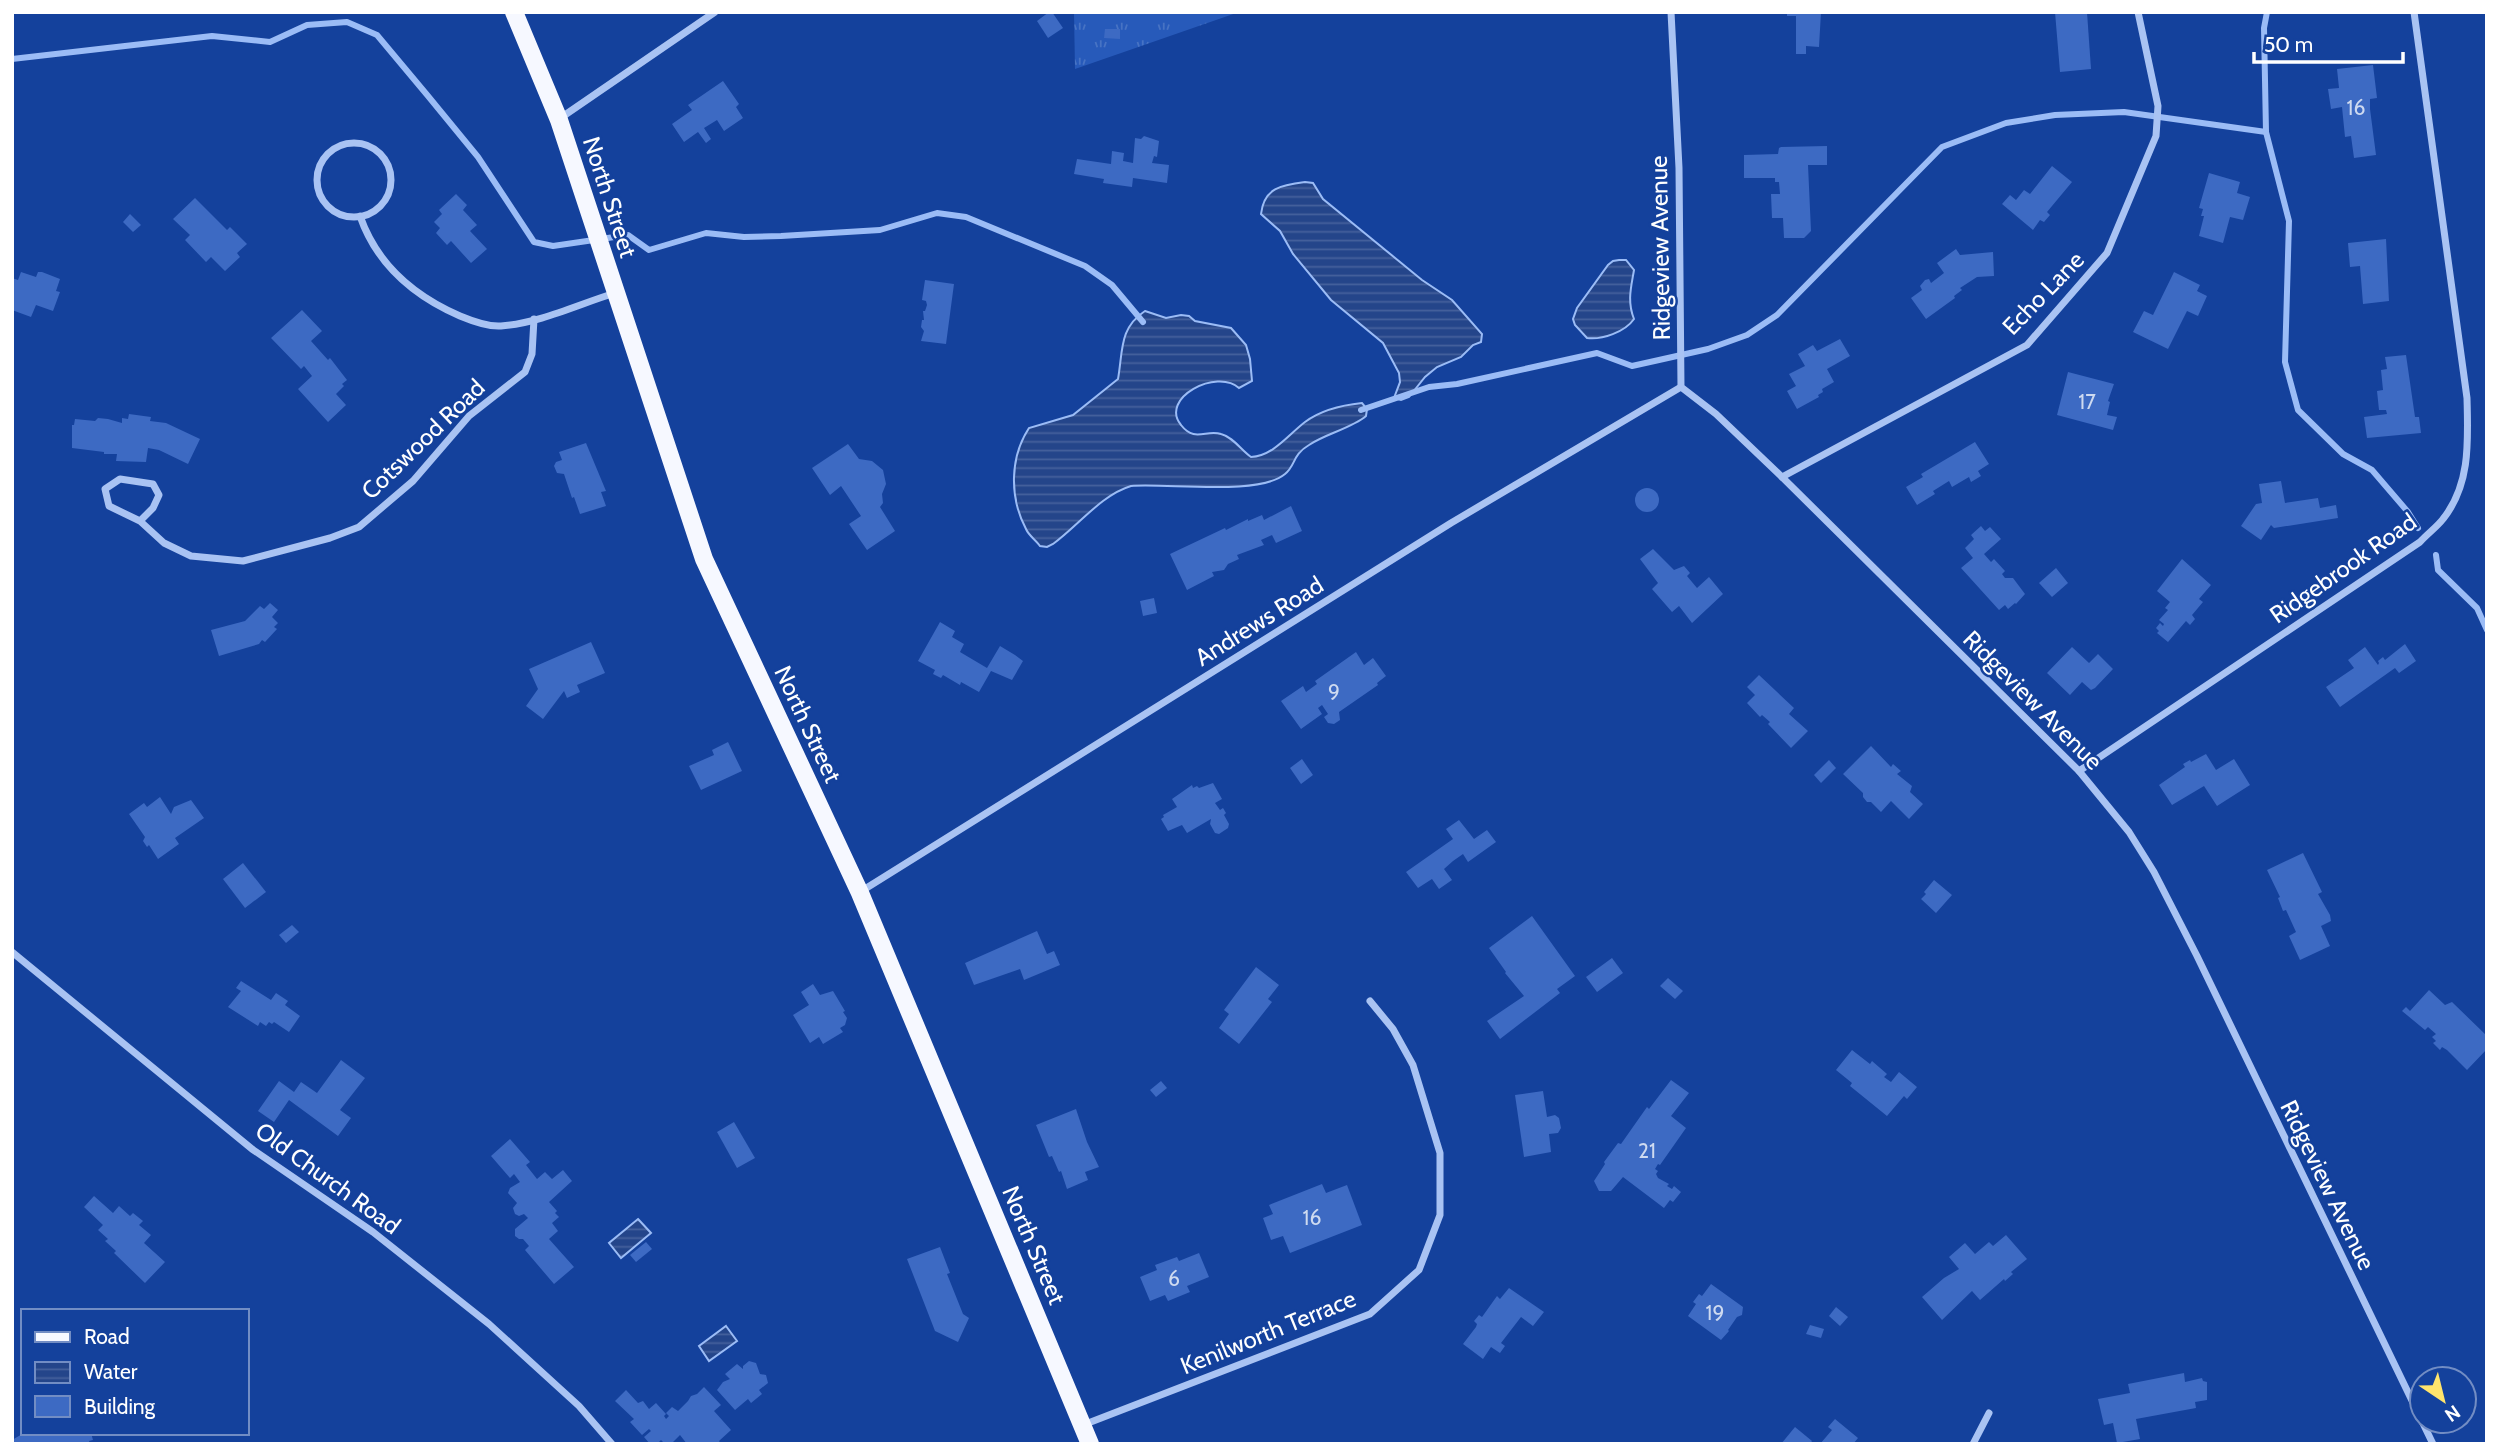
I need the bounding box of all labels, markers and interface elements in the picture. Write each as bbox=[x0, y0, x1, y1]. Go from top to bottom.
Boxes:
scale bar bbox=[2254, 21, 2403, 65]
text: 50 m bbox=[2264, 32, 2313, 57]
house number: 16 bbox=[2347, 95, 2365, 120]
street label: North Street bbox=[577, 133, 643, 261]
street label: Ridgeview Avenue bbox=[1644, 155, 1676, 341]
street label: Echo Lane bbox=[1996, 245, 2090, 341]
street label: Cotswood Road bbox=[355, 373, 491, 505]
house number: 17 bbox=[2078, 389, 2096, 414]
street label: Ridgebrook Road bbox=[2264, 507, 2422, 629]
street label: Andrews Road bbox=[1189, 570, 1329, 672]
street label: Ridgeview Avenue bbox=[1957, 624, 2109, 776]
street label: North Street bbox=[768, 661, 848, 787]
house number: 9 bbox=[1328, 679, 1340, 704]
street label: Ridgeview Avenue bbox=[2274, 1096, 2382, 1274]
street label: Old Church Road bbox=[250, 1116, 406, 1240]
house number: 21 bbox=[1638, 1138, 1656, 1163]
street label: North Street bbox=[996, 1182, 1072, 1308]
house number: 16 bbox=[1303, 1205, 1321, 1230]
house number: 6 bbox=[1168, 1266, 1180, 1291]
street label: Kenilworth Terrace bbox=[1176, 1284, 1360, 1380]
house number: 19 bbox=[1706, 1300, 1724, 1325]
legend bbox=[21, 1309, 248, 1435]
text: Road bbox=[84, 1324, 130, 1349]
text: Water bbox=[84, 1359, 138, 1384]
north arrow bbox=[2408, 1365, 2478, 1435]
text: Building bbox=[84, 1394, 156, 1419]
text: N bbox=[2440, 1400, 2465, 1427]

